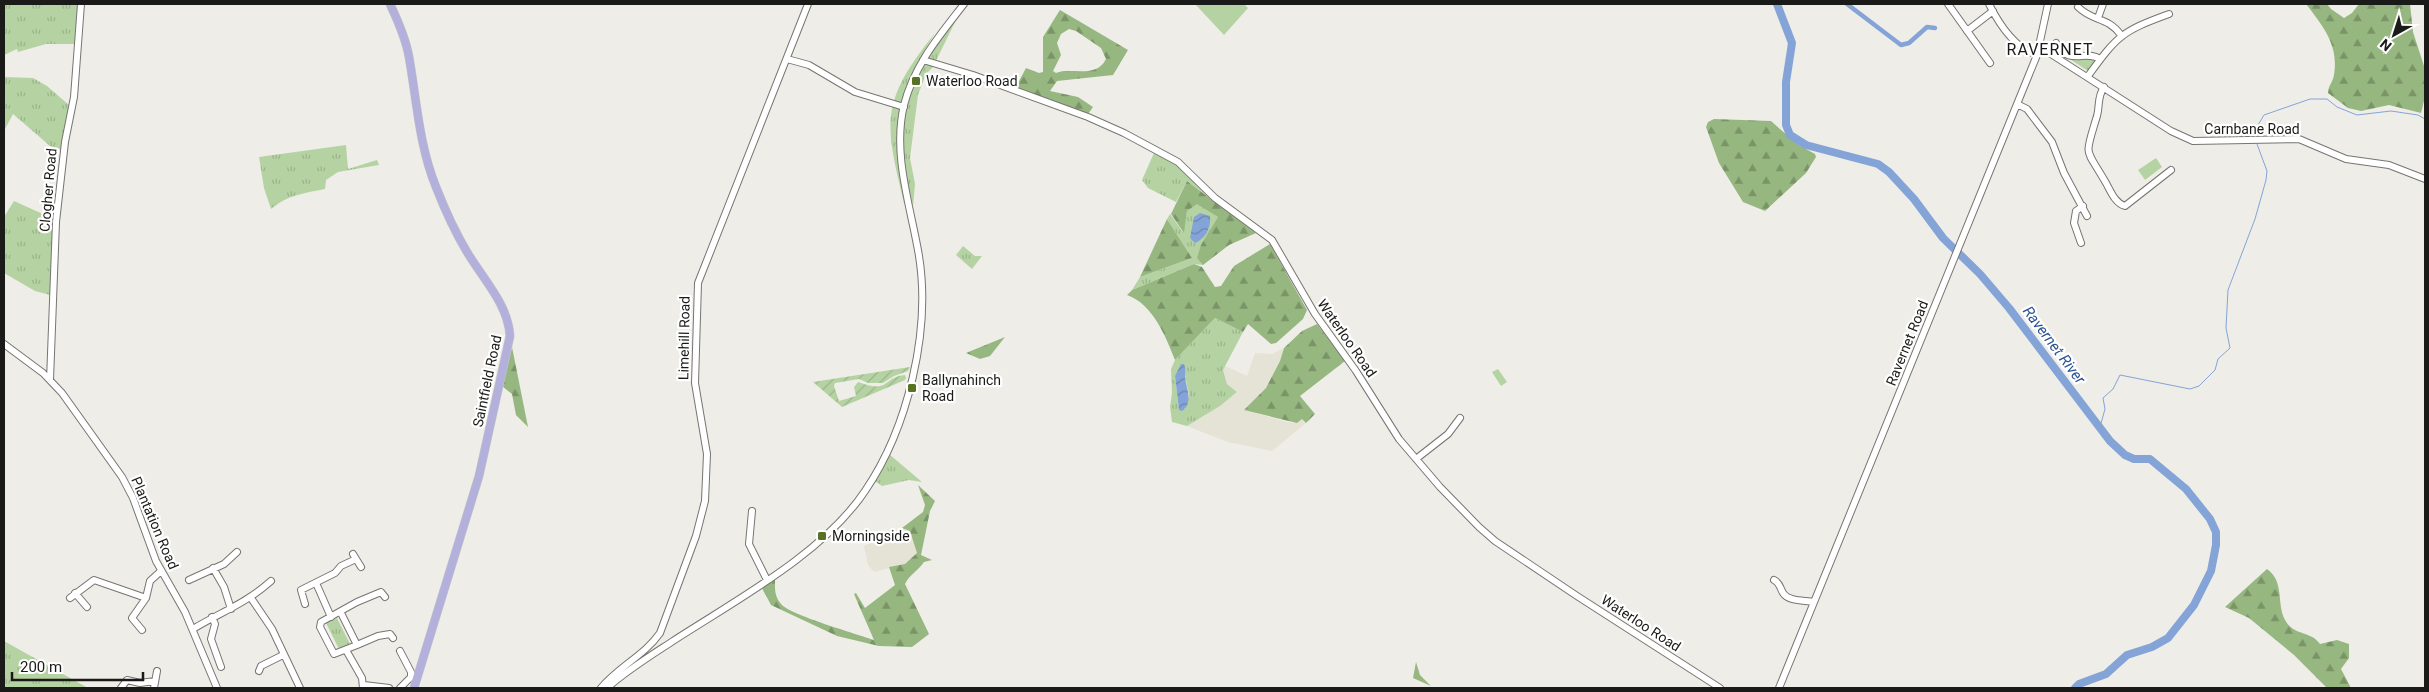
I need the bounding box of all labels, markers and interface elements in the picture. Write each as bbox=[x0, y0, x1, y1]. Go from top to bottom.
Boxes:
north arrow bbox=[2369, 10, 2419, 60]
text: N bbox=[2377, 36, 2395, 54]
district label: RAVERNET bbox=[2007, 40, 2093, 59]
place label: Waterloo Road bbox=[926, 73, 1018, 89]
marker: Waterloo Road bbox=[910, 75, 922, 87]
street label: Carnbane Road bbox=[2204, 121, 2300, 137]
street label: Clogher Road bbox=[36, 148, 60, 232]
street label: Limehill Road bbox=[675, 296, 693, 380]
street label: Waterloo Road bbox=[1314, 296, 1380, 380]
street label: Ravernet Road bbox=[1883, 298, 1931, 388]
water label: Ravernet River bbox=[2019, 303, 2090, 388]
street label: Saintfield Road bbox=[469, 333, 505, 429]
place label: Ballynahinch Road bbox=[922, 372, 1001, 404]
marker: Ballynahinch Road bbox=[906, 382, 918, 394]
street label: Plantation Road bbox=[128, 474, 182, 572]
place label: Morningside bbox=[832, 528, 910, 544]
marker: Morningside bbox=[816, 530, 828, 542]
street label: Waterloo Road bbox=[1598, 591, 1684, 655]
scale bar bbox=[12, 650, 144, 682]
text: 200 m bbox=[20, 658, 62, 676]

